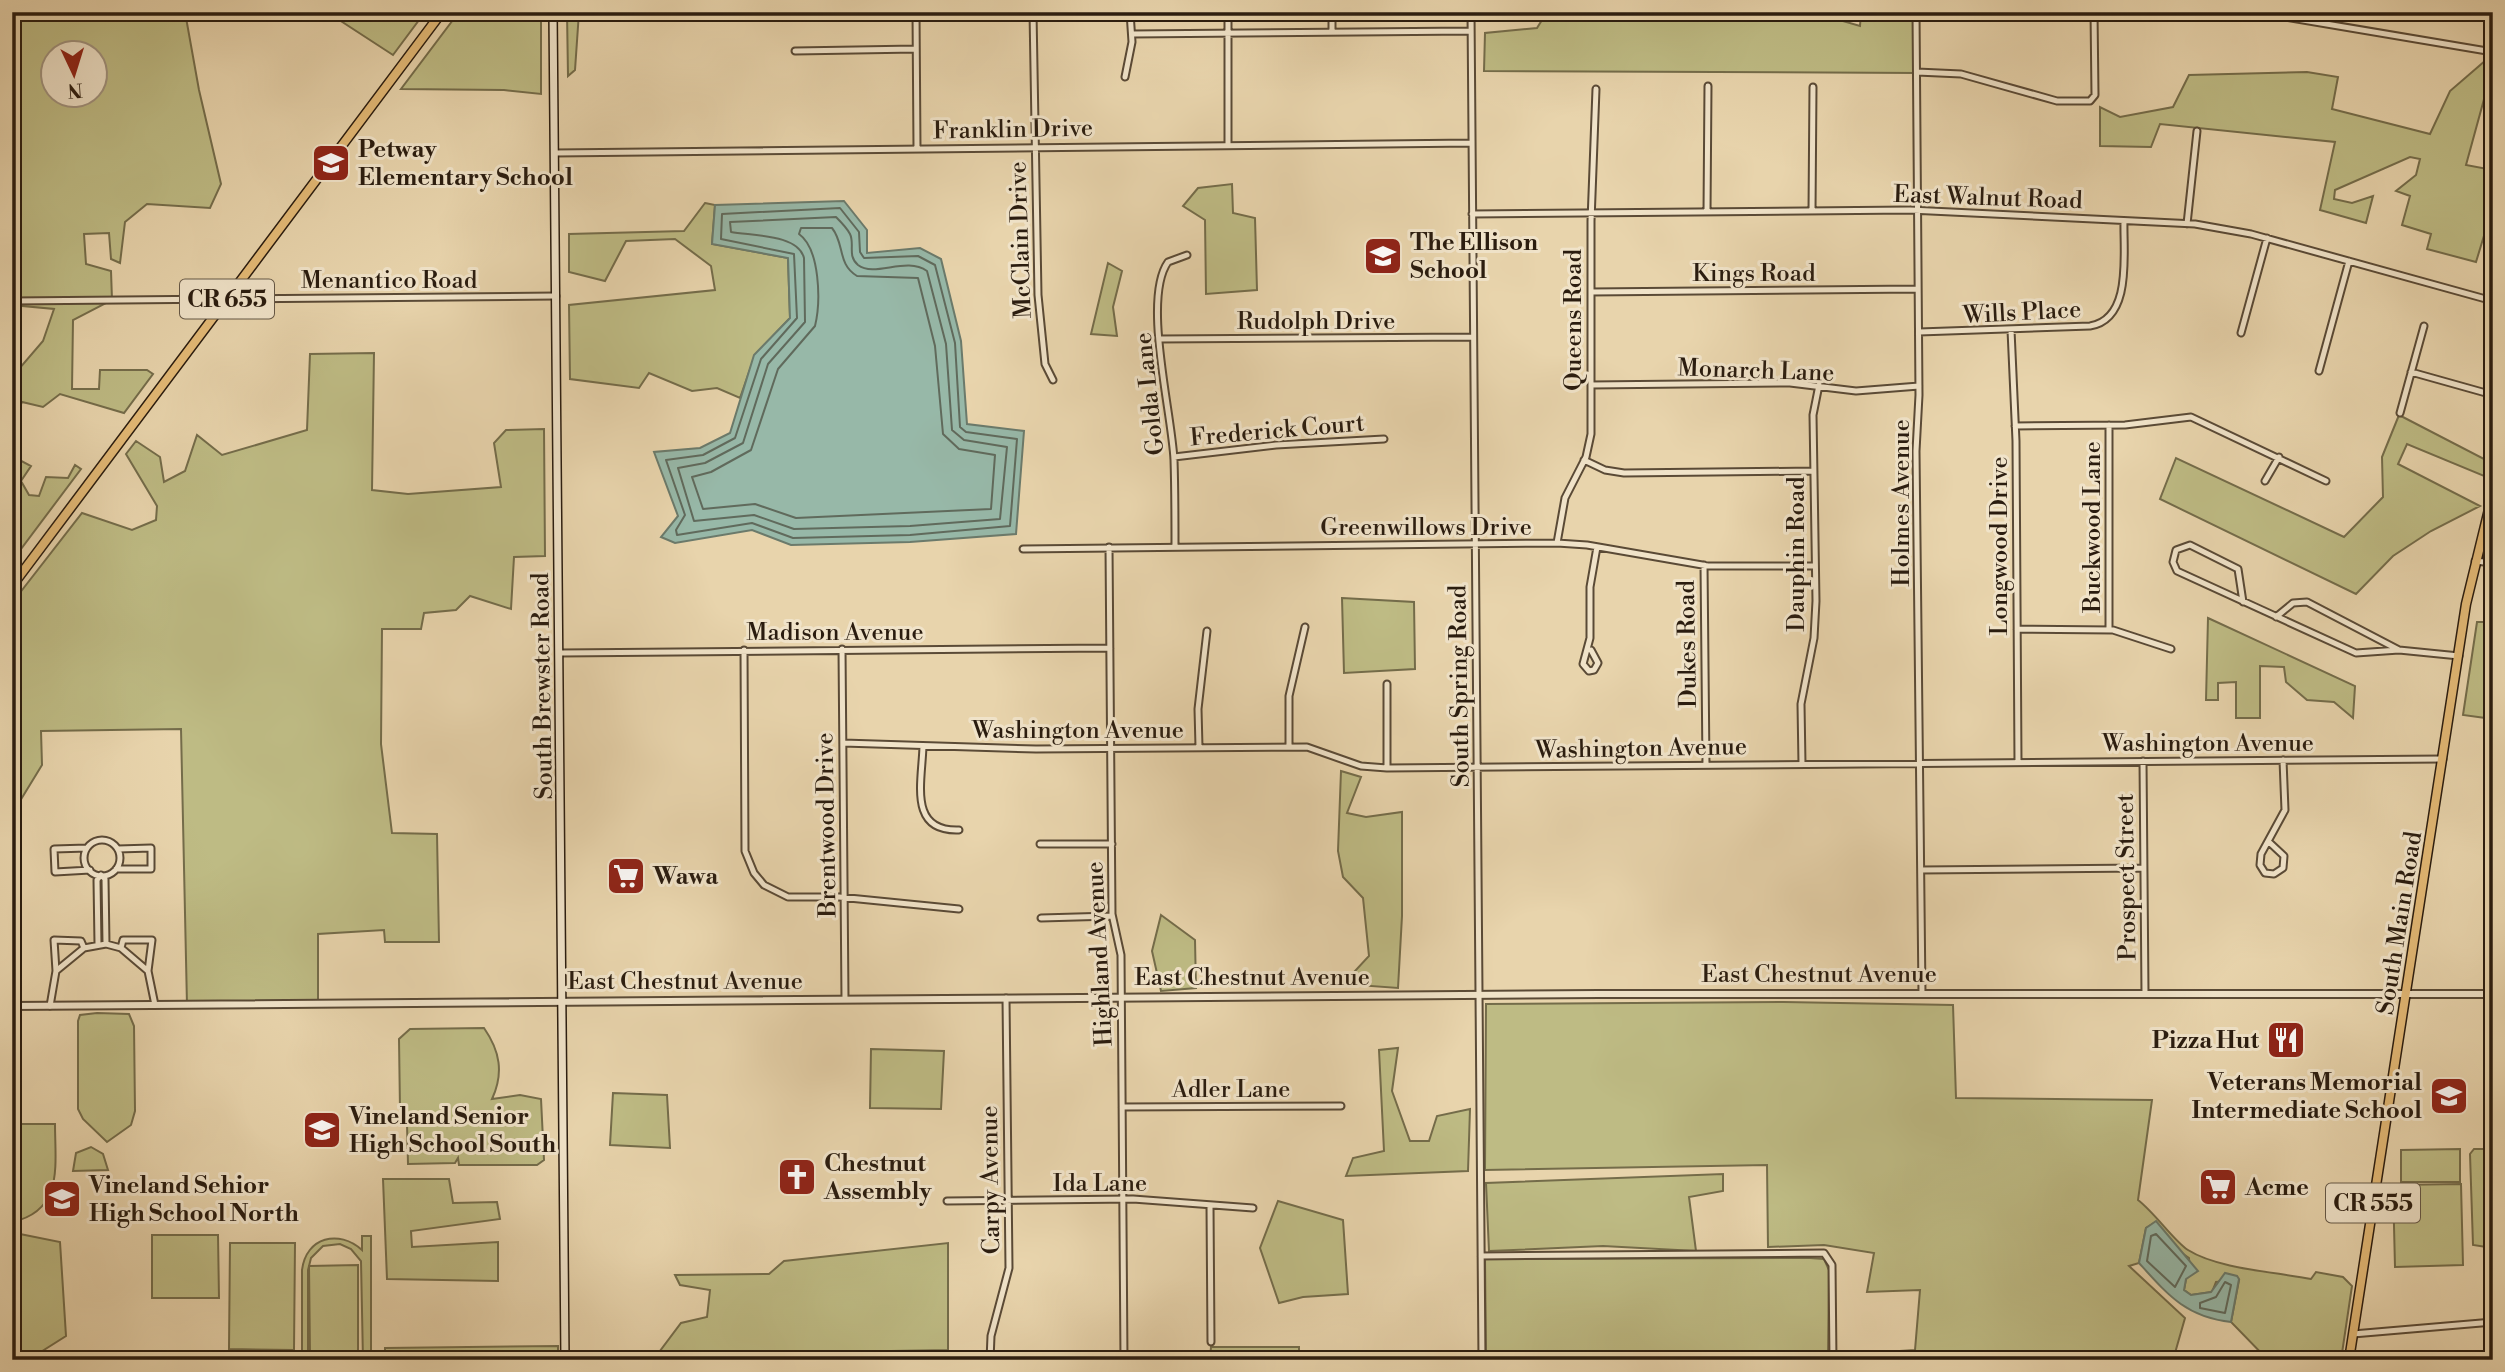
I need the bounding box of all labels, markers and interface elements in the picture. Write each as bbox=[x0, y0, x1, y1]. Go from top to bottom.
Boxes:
north arrow bbox=[38, 38, 108, 108]
text: N bbox=[67, 77, 83, 102]
street label: Franklin Drive bbox=[933, 114, 1093, 146]
place label: Petway Elementary School bbox=[358, 135, 573, 193]
school or university icon: Petway Elementary School bbox=[310, 142, 352, 184]
street label: McClain Drive bbox=[1003, 161, 1039, 319]
street label: East Walnut Road bbox=[1893, 180, 2084, 216]
place label: The Ellison School bbox=[1410, 228, 1538, 286]
school or university icon: The Ellison School bbox=[1362, 235, 1404, 277]
street label: Queens Road bbox=[1559, 249, 1589, 391]
street label: Kings Road bbox=[1692, 259, 1816, 289]
street label: Menantico Road bbox=[301, 266, 478, 296]
road number: CR 655 bbox=[180, 280, 274, 318]
street label: Wills Place bbox=[1961, 295, 2082, 331]
street label: Rudolph Drive bbox=[1237, 307, 1395, 337]
street label: Golda Lane bbox=[1129, 331, 1171, 457]
street label: Monarch Lane bbox=[1677, 353, 1835, 389]
street label: Frederick Court bbox=[1189, 408, 1366, 454]
street label: Holmes Avenue bbox=[1887, 419, 1917, 587]
street label: Buckwood Lane bbox=[2078, 441, 2108, 614]
street label: Longwood Drive bbox=[1985, 456, 2015, 636]
street label: Dauphin Road bbox=[1782, 476, 1812, 632]
street label: Greenwillows Drive bbox=[1320, 513, 1532, 543]
street label: South Brewster Road bbox=[526, 572, 560, 800]
street label: Dukes Road bbox=[1672, 579, 1704, 708]
street label: South Spring Road bbox=[1443, 584, 1477, 788]
street label: Madison Avenue bbox=[746, 618, 924, 648]
street label: Washington Avenue bbox=[971, 716, 1184, 746]
street label: Washington Avenue bbox=[2101, 729, 2314, 759]
street label: Brentwood Drive bbox=[810, 732, 844, 919]
street label: Washington Avenue bbox=[1534, 732, 1747, 766]
street label: Prospect Street bbox=[2111, 793, 2143, 961]
street label: South Main Road bbox=[2371, 829, 2429, 1017]
supermarket icon: Wawa bbox=[605, 855, 647, 897]
street label: Highland Avenue bbox=[1080, 861, 1120, 1047]
place label: Wawa bbox=[652, 862, 719, 892]
street label: East Chestnut Avenue bbox=[1701, 960, 1937, 990]
street label: East Chestnut Avenue bbox=[1134, 963, 1370, 993]
street label: East Chestnut Avenue bbox=[567, 967, 803, 997]
restaurant icon: Pizza Hut bbox=[2265, 1019, 2307, 1061]
place label: Pizza Hut bbox=[2152, 1026, 2259, 1056]
place label: Veterans Memorial Intermediate School bbox=[2191, 1068, 2422, 1126]
street label: Adler Lane bbox=[1171, 1075, 1290, 1105]
school or university icon: Veterans Memorial Intermediate School bbox=[2428, 1075, 2470, 1117]
place label: Vineland Senior High School South bbox=[348, 1102, 556, 1160]
street label: Carpy Avenue bbox=[975, 1105, 1007, 1255]
school or university icon: Vineland Senior High School South bbox=[301, 1109, 343, 1151]
place label: Chestnut Assembly bbox=[823, 1149, 932, 1207]
church icon: Chestnut Assembly bbox=[776, 1156, 818, 1198]
supermarket icon: Acme bbox=[2197, 1166, 2239, 1208]
street label: Ida Lane bbox=[1053, 1169, 1147, 1199]
place label: Vineland Sehior High School North bbox=[88, 1171, 299, 1229]
place label: Acme bbox=[2244, 1173, 2309, 1203]
school or university icon: Vineland Sehior High School North bbox=[41, 1178, 83, 1220]
road number: CR 555 bbox=[2326, 1184, 2420, 1222]

